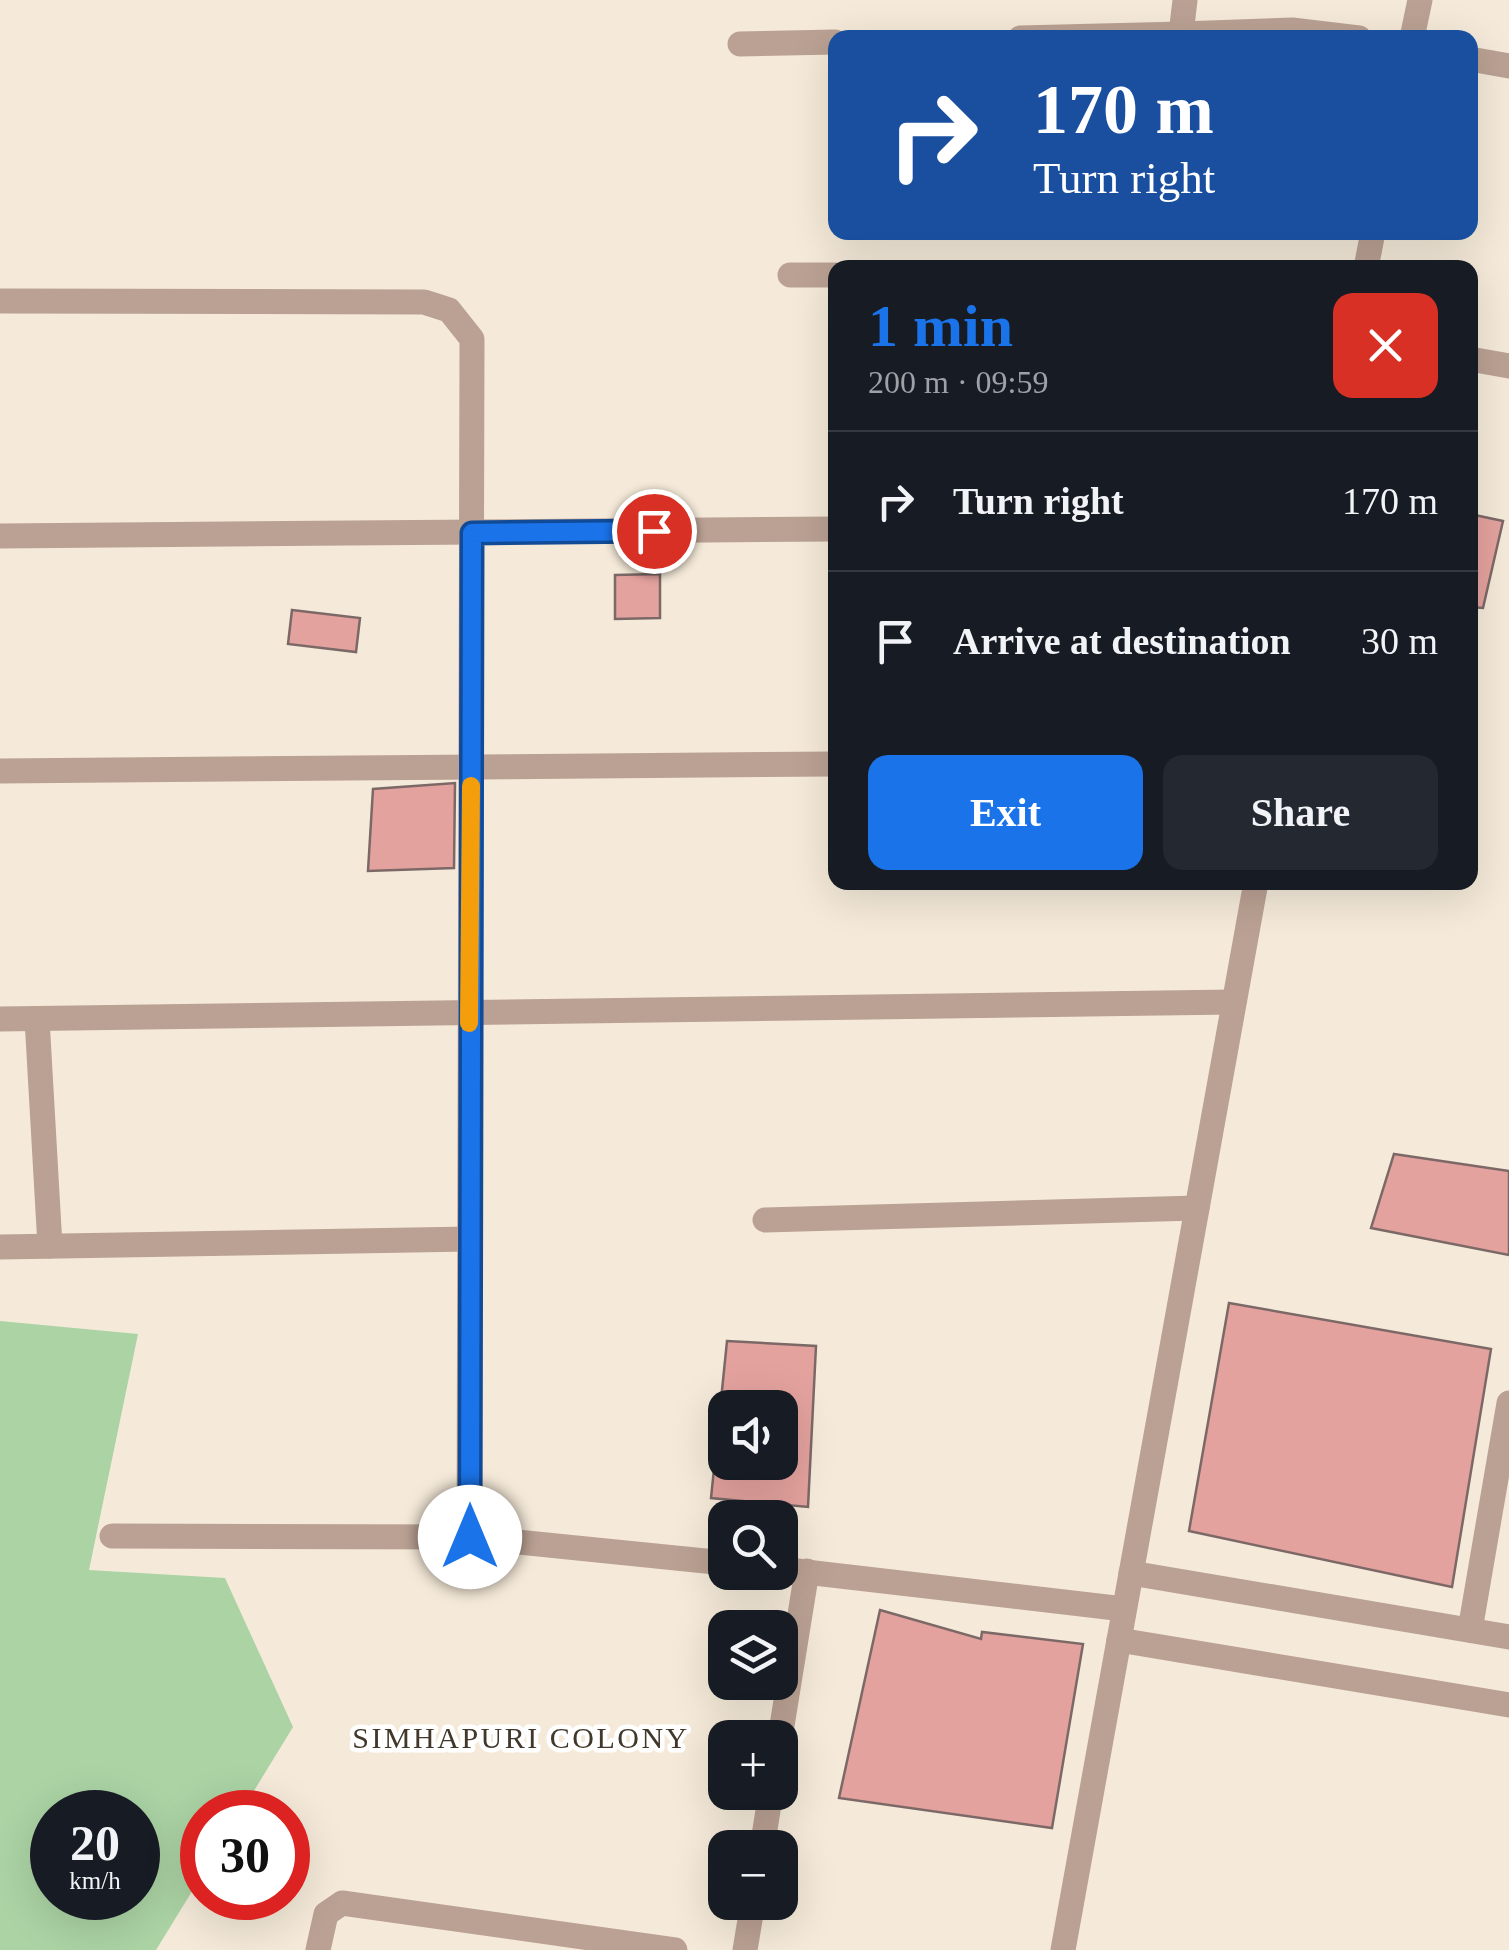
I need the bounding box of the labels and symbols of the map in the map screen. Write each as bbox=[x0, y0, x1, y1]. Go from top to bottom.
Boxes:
pin bbox=[612, 489, 697, 574]
position arrow bbox=[418, 1485, 522, 1589]
district label: SIMHAPURI COLONY bbox=[352, 1721, 690, 1754]
speed limit sign: 30 bbox=[180, 1790, 310, 1920]

